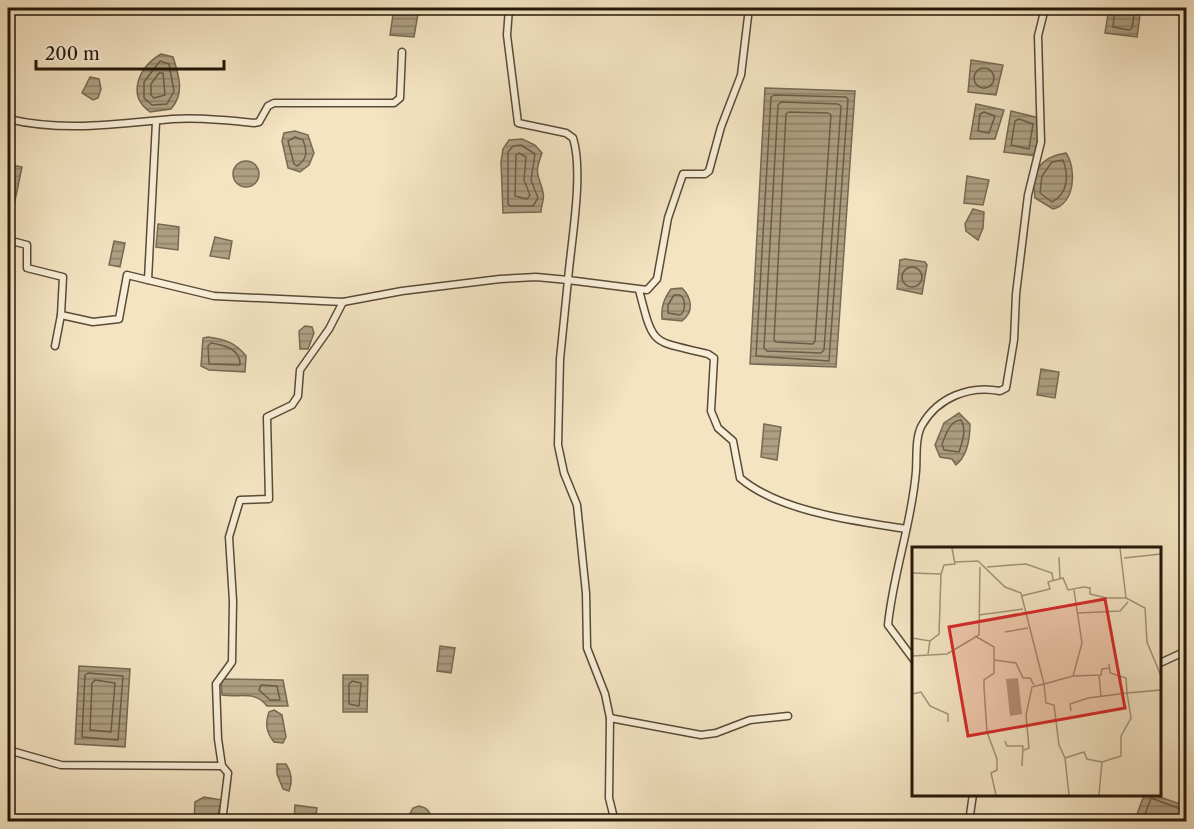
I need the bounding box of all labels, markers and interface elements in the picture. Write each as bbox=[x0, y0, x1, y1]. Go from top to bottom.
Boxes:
scale bar bbox=[36, 33, 224, 71]
text: 200 m bbox=[45, 43, 100, 65]
inset map bbox=[912, 547, 1161, 796]

